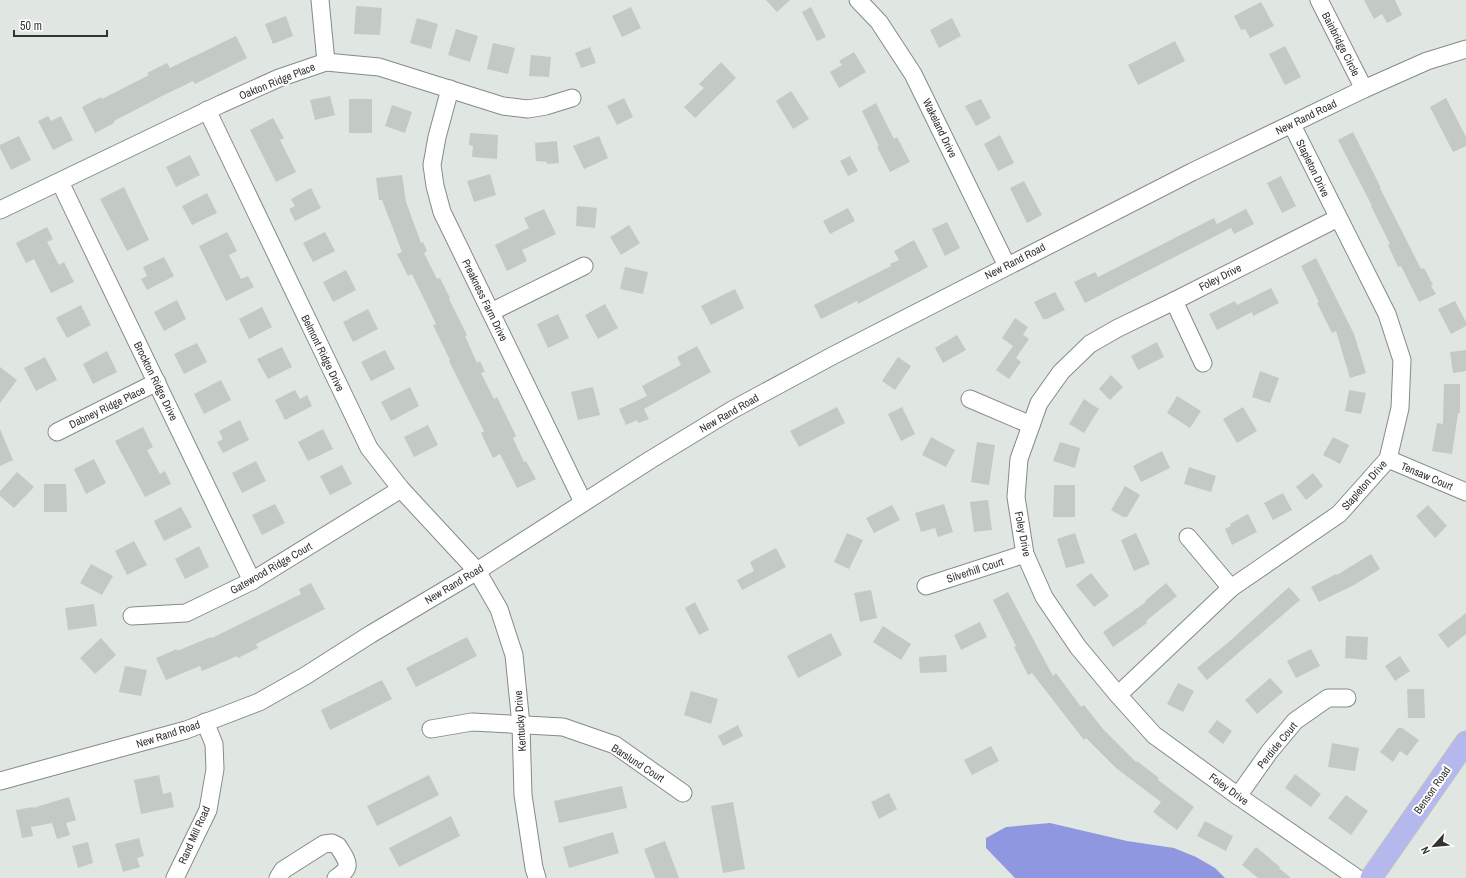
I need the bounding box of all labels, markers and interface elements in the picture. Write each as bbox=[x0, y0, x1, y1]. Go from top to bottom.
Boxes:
street label: Bainbridge Circle bbox=[1319, 10, 1363, 78]
scale bar bbox=[14, 12, 107, 38]
text: 50 m bbox=[20, 18, 42, 34]
street label: Oakton Ridge Place bbox=[237, 59, 317, 103]
street label: Wakeland Drive bbox=[920, 96, 960, 160]
street label: New Rand Road bbox=[1273, 96, 1339, 138]
street label: Stapleton Drive bbox=[1293, 137, 1333, 199]
street label: New Rand Road bbox=[982, 240, 1048, 282]
street label: Preakness Farm Drive bbox=[459, 257, 511, 343]
street label: Foley Drive bbox=[1196, 260, 1244, 294]
street label: Belmont Ridge Drive bbox=[298, 312, 348, 394]
street label: Brockton Ridge Drive bbox=[131, 339, 181, 423]
street label: Dabney Ridge Place bbox=[67, 383, 147, 431]
street label: New Rand Road bbox=[697, 390, 761, 436]
street label: Stapleton Drive bbox=[1338, 457, 1390, 513]
street label: Tensaw Court bbox=[1399, 459, 1456, 493]
street label: Foley Drive bbox=[1012, 510, 1034, 558]
street label: Gatewood Ridge Court bbox=[228, 539, 315, 597]
street label: Silverhill Court bbox=[945, 554, 1006, 586]
street label: New Rand Road bbox=[422, 561, 486, 607]
street label: Kentucky Drive bbox=[511, 690, 529, 752]
street label: New Rand Road bbox=[134, 717, 202, 751]
street label: Perdide Court bbox=[1254, 718, 1300, 771]
street label: Barslund Court bbox=[609, 741, 667, 786]
street label: Benson Road bbox=[1411, 764, 1453, 816]
street label: Foley Drive bbox=[1206, 770, 1252, 808]
street label: Rand Mill Road bbox=[175, 804, 213, 866]
north arrow bbox=[1414, 826, 1454, 866]
text: N bbox=[1417, 844, 1433, 857]

